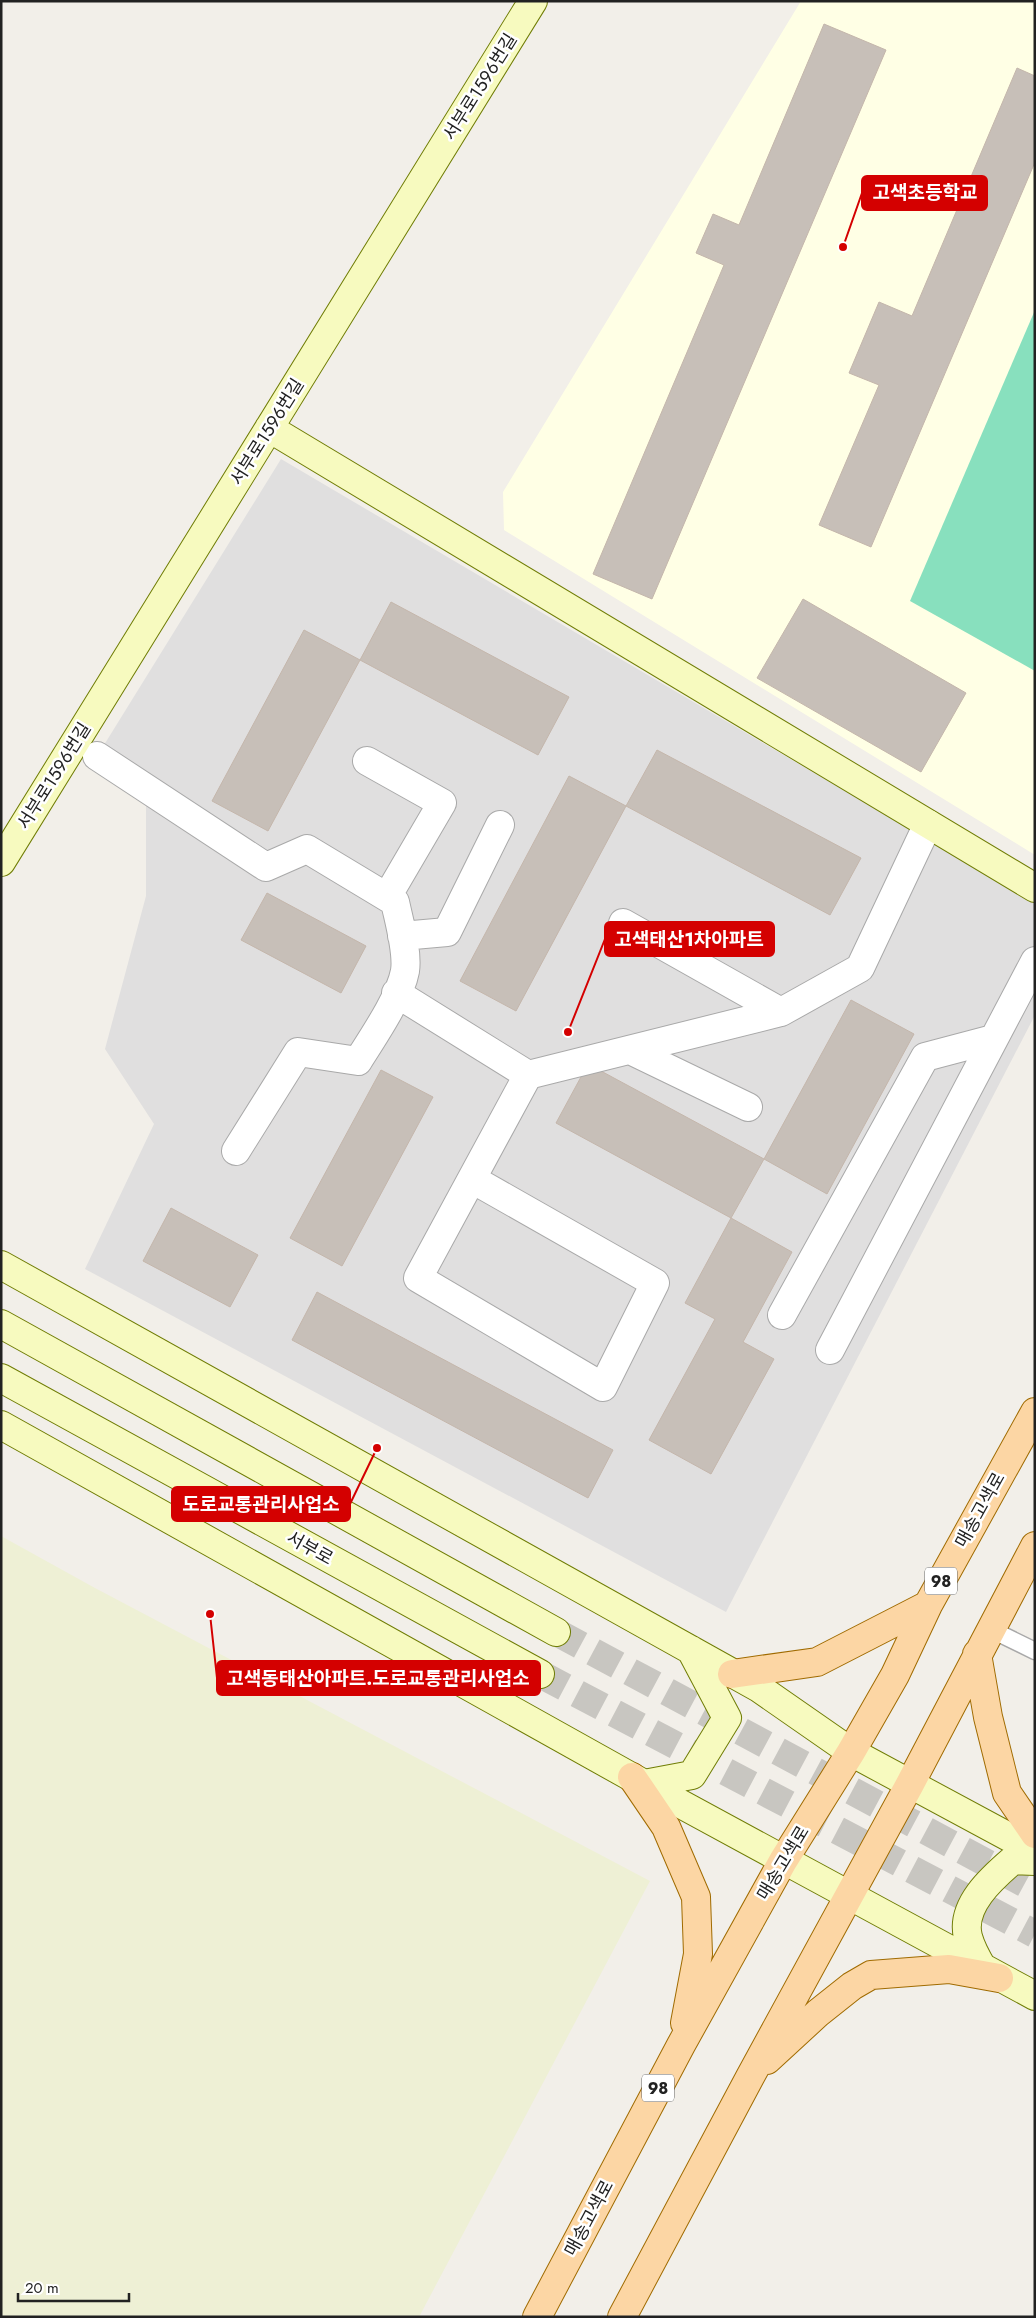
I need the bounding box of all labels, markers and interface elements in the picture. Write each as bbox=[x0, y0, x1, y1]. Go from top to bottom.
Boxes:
street label: 서부로1596번길 bbox=[437, 28, 523, 146]
callout: 고색초등학교 bbox=[862, 176, 987, 210]
text: 고색초등학교 bbox=[873, 179, 977, 206]
street label: 서부로1596번길 bbox=[224, 373, 310, 491]
street label: 서부로1596번길 bbox=[11, 717, 97, 835]
callout: 고색태산1차아파트 bbox=[605, 922, 774, 956]
text: 고색태산1차아파트 bbox=[614, 926, 764, 953]
street label: 매송고색로 bbox=[949, 1467, 1011, 1553]
callout: 도로교통관리사업소 bbox=[172, 1487, 350, 1521]
text: 도로교통관리사업소 bbox=[182, 1491, 340, 1518]
street label: 서부로 bbox=[282, 1525, 338, 1571]
road number: 98 bbox=[925, 1568, 957, 1594]
callout: 고색동태산아파트.도로교통관리사업소 bbox=[217, 1661, 540, 1695]
text: 고색동태산아파트.도로교통관리사업소 bbox=[226, 1665, 530, 1692]
street label: 매송고색로 bbox=[751, 1821, 815, 1905]
road number: 98 bbox=[642, 2074, 674, 2102]
street label: 매송고색로 bbox=[558, 2175, 620, 2261]
scale bar bbox=[18, 2270, 129, 2302]
text: 20 m bbox=[25, 2277, 59, 2299]

